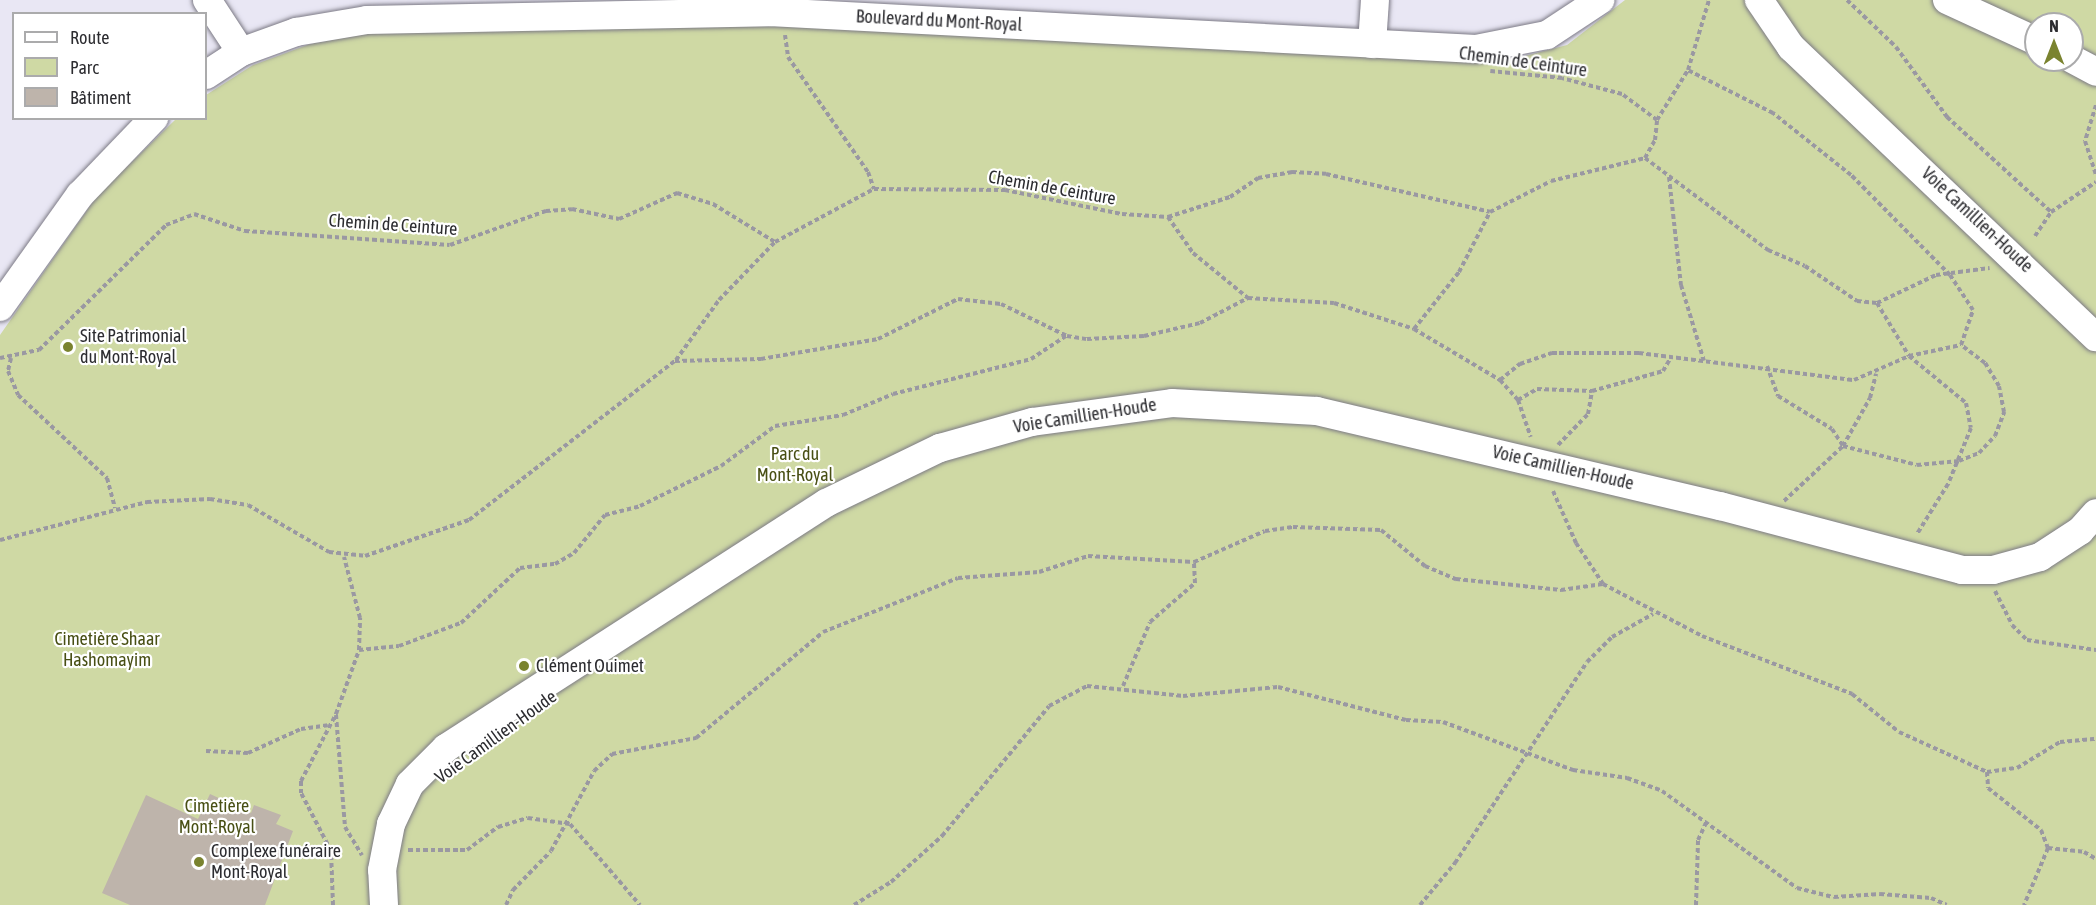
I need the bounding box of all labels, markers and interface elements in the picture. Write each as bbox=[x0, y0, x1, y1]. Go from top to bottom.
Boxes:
street label: Boulevard du Mont-Royal bbox=[855, 6, 1023, 36]
legend bbox=[12, 12, 207, 120]
north arrow bbox=[2024, 12, 2084, 72]
text: N bbox=[2049, 17, 2059, 35]
text: Route bbox=[70, 27, 109, 48]
street label: Chemin de Ceinture bbox=[1458, 42, 1588, 82]
text: Parc bbox=[70, 57, 99, 78]
text: Bâtiment bbox=[70, 87, 131, 108]
street label: Voie Camillien-Houde bbox=[1917, 163, 2037, 277]
street label: Chemin de Ceinture bbox=[987, 166, 1117, 210]
street label: Chemin de Ceinture bbox=[328, 210, 458, 240]
place label: Site Patrimonial du Mont-Royal bbox=[80, 326, 186, 368]
marker: Site Patrimonial du Mont-Royal bbox=[61, 340, 75, 354]
street label: Voie Camillien-Houde bbox=[1012, 394, 1158, 438]
street label: Voie Camillien-Houde bbox=[1490, 441, 1636, 495]
park label: Parc du Mont-Royal bbox=[757, 444, 833, 486]
park label: Cimetière Shaar Hashomayim bbox=[54, 629, 160, 672]
place label: Clément Ouimet bbox=[536, 655, 644, 677]
marker: Clément Ouimet bbox=[517, 659, 531, 673]
street label: Voie Camillien-Houde bbox=[431, 686, 561, 788]
park label: Cimetière Mont-Royal bbox=[179, 796, 255, 838]
place label: Complexe funéraire Mont-Royal bbox=[211, 841, 341, 884]
marker: Complexe funéraire Mont-Royal bbox=[192, 855, 206, 869]

